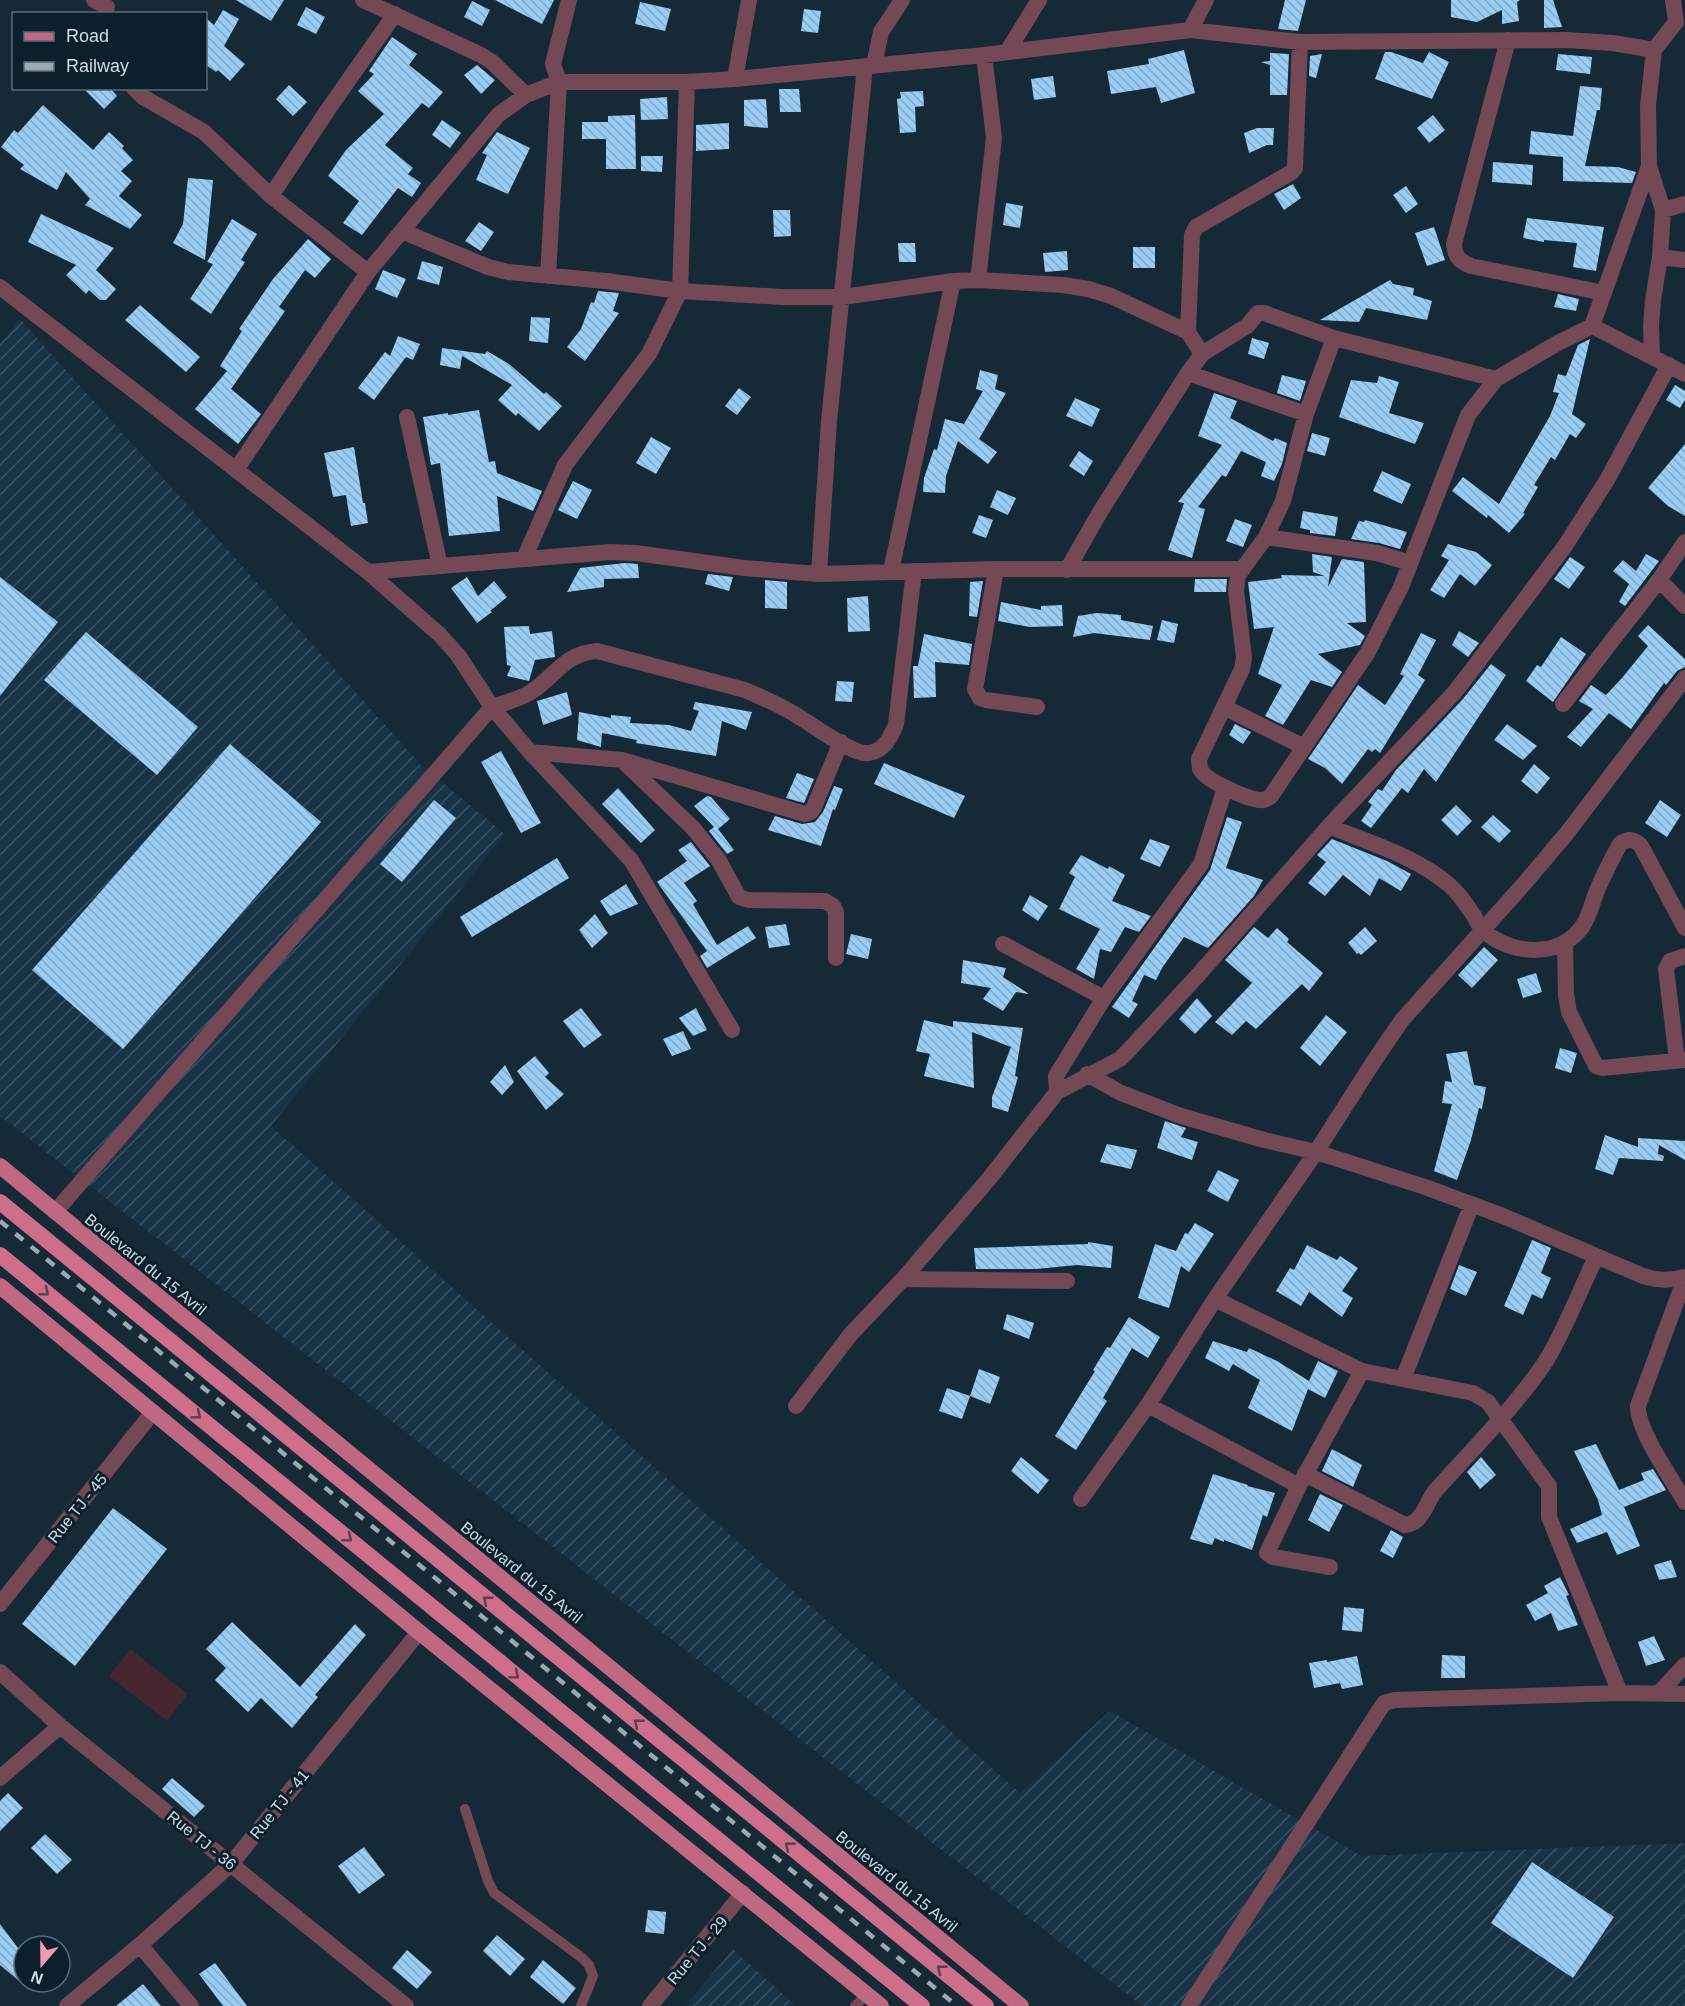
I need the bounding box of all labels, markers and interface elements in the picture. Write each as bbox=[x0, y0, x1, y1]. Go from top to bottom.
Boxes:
legend bbox=[12, 12, 207, 90]
text: Road bbox=[66, 26, 109, 46]
text: Railway bbox=[66, 56, 129, 76]
street label: Boulevard du 15 Avril bbox=[82, 1210, 210, 1318]
one-way arrow bbox=[39, 1285, 50, 1296]
one-way arrow bbox=[190, 1408, 201, 1419]
street label: Rue TJ - 45 bbox=[45, 1471, 110, 1546]
street label: Boulevard du 15 Avril bbox=[458, 1518, 586, 1626]
one-way arrow bbox=[341, 1531, 352, 1542]
one-way arrow bbox=[483, 1596, 494, 1607]
one-way arrow bbox=[509, 1667, 520, 1678]
one-way arrow bbox=[634, 1719, 645, 1730]
street label: Rue TJ - 41 bbox=[247, 1767, 312, 1842]
street label: Rue TJ - 36 bbox=[164, 1808, 239, 1873]
street label: Boulevard du 15 Avril bbox=[833, 1827, 961, 1935]
one-way arrow bbox=[785, 1842, 796, 1853]
street label: Rue TJ - 29 bbox=[664, 1913, 731, 1988]
north arrow bbox=[12, 1934, 72, 1994]
one-way arrow bbox=[936, 1965, 947, 1976]
text: N bbox=[29, 1968, 45, 1988]

